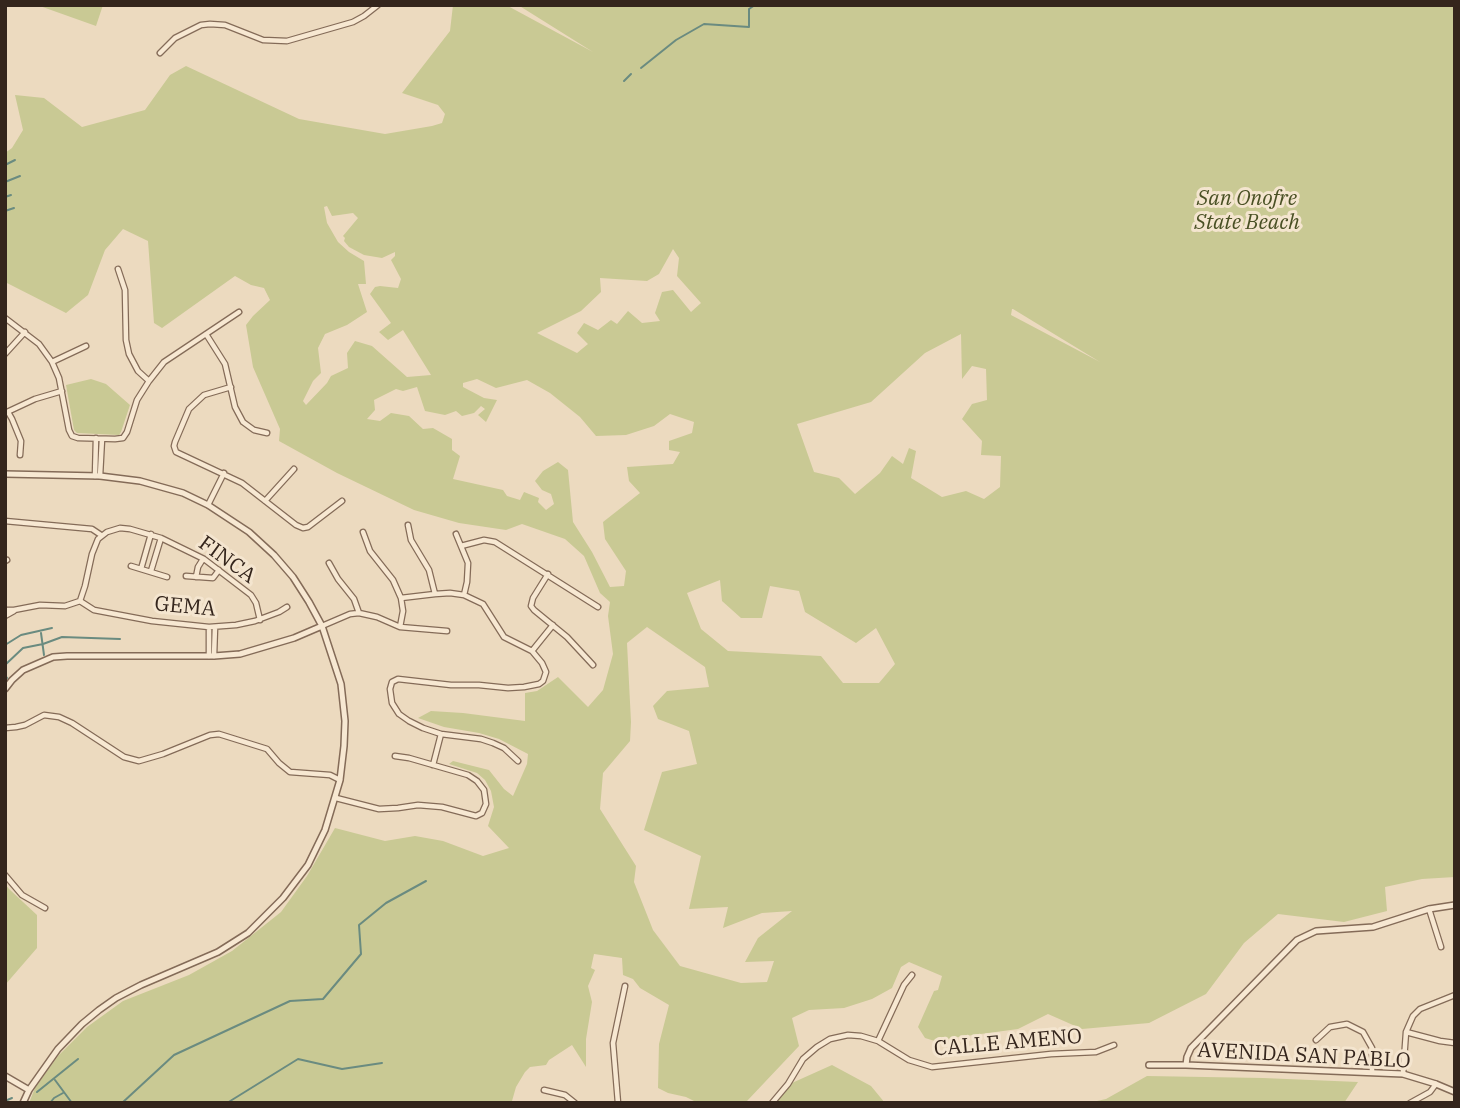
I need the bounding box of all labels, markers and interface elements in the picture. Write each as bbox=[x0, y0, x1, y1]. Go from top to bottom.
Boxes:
park label: San Onofre State Beach bbox=[1194, 186, 1300, 236]
street label: FINCA bbox=[194, 531, 260, 589]
street label: GEMA bbox=[153, 592, 217, 622]
street label: CALLE AMENO bbox=[933, 1024, 1083, 1062]
street label: AVENIDA SAN PABLO bbox=[1197, 1038, 1411, 1074]

